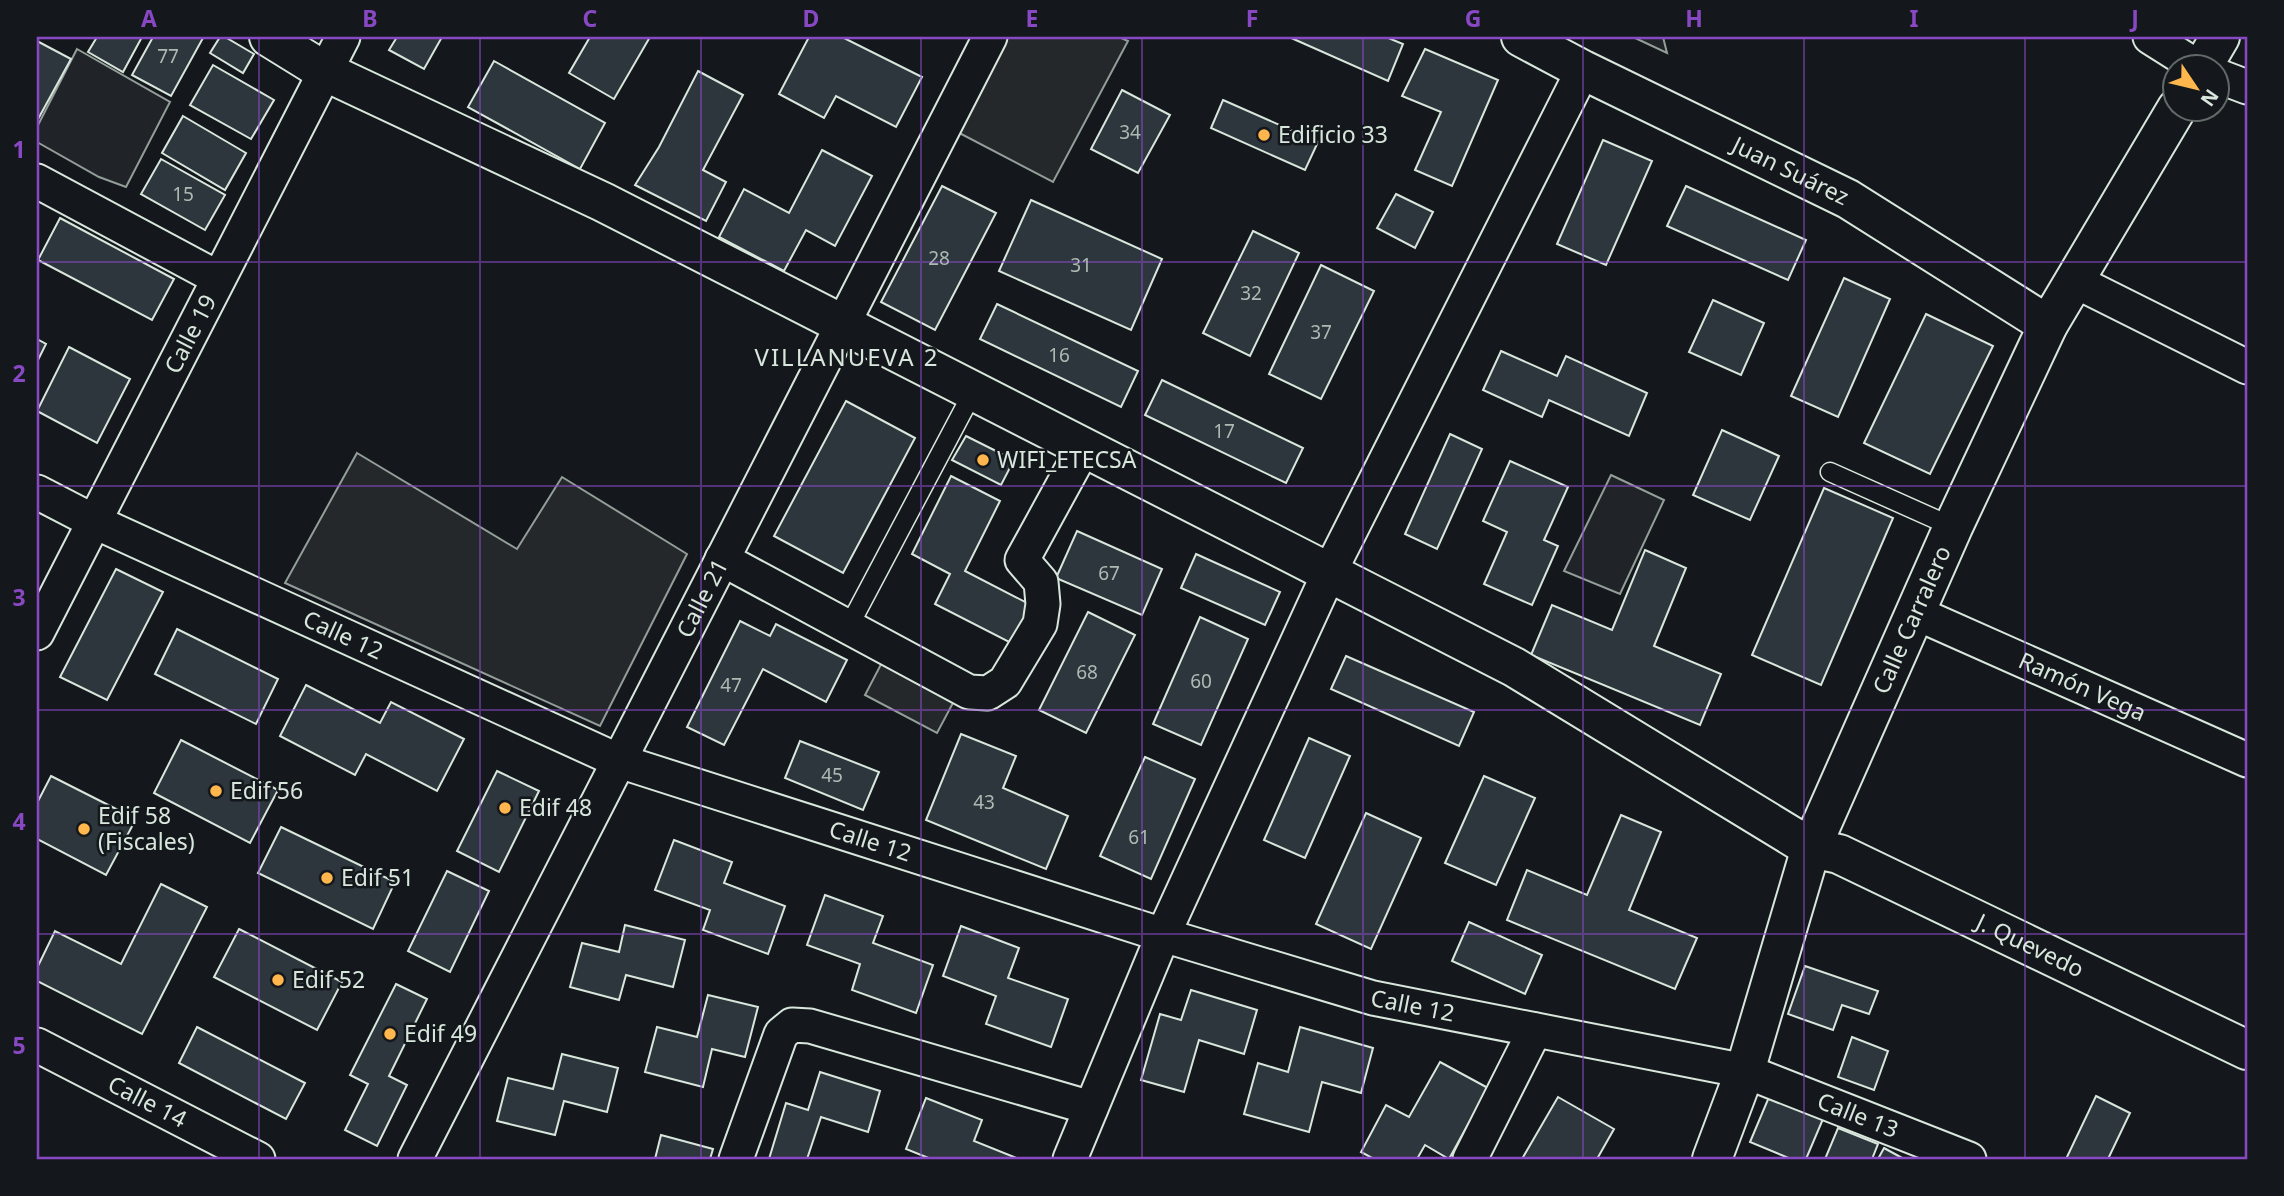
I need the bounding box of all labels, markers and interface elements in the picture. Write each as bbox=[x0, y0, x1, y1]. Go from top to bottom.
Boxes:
text: A bbox=[141, 2, 157, 34]
text: B bbox=[362, 2, 378, 34]
text: C bbox=[583, 2, 598, 34]
text: D bbox=[803, 2, 819, 34]
text: E bbox=[1026, 2, 1038, 34]
text: F bbox=[1246, 2, 1258, 34]
text: G bbox=[1465, 2, 1481, 34]
text: H bbox=[1685, 2, 1703, 34]
text: I bbox=[1910, 2, 1919, 34]
text: J bbox=[2129, 2, 2139, 34]
house number: 77 bbox=[157, 43, 179, 69]
north arrow bbox=[2162, 52, 2232, 122]
text: N bbox=[2195, 84, 2225, 112]
place label: Edificio 33 bbox=[1278, 118, 1388, 150]
house number: 34 bbox=[1119, 119, 1141, 145]
marker: Edificio 33 bbox=[1256, 127, 1272, 143]
street label: Juan Suárez bbox=[1725, 127, 1855, 212]
text: 1 bbox=[12, 133, 26, 165]
house number: 15 bbox=[172, 181, 194, 207]
house number: 28 bbox=[928, 245, 950, 271]
house number: 31 bbox=[1070, 252, 1092, 278]
house number: 32 bbox=[1240, 280, 1262, 306]
street label: Calle 19 bbox=[156, 289, 223, 379]
house number: 37 bbox=[1310, 319, 1332, 345]
district label: VILLANUEVA 2 bbox=[755, 340, 939, 373]
house number: 16 bbox=[1048, 342, 1070, 368]
text: 2 bbox=[12, 357, 26, 389]
house number: 17 bbox=[1213, 418, 1235, 444]
place label: WIFI_ETECSA bbox=[997, 443, 1137, 475]
marker: WIFI_ETECSA bbox=[975, 452, 991, 468]
street label: Calle Carralero bbox=[1864, 540, 1958, 699]
street label: Calle 21 bbox=[668, 553, 735, 643]
house number: 67 bbox=[1098, 560, 1120, 586]
text: 3 bbox=[12, 581, 26, 613]
street label: Calle 12 bbox=[298, 602, 389, 666]
street label: Ramón Vega bbox=[2014, 644, 2151, 728]
house number: 68 bbox=[1076, 659, 1098, 685]
house number: 60 bbox=[1190, 668, 1212, 694]
house number: 47 bbox=[720, 672, 742, 698]
house number: 45 bbox=[821, 762, 843, 788]
place label: Edif 56 bbox=[230, 774, 303, 806]
marker: Edif 56 bbox=[208, 783, 224, 799]
house number: 43 bbox=[973, 789, 995, 815]
place label: Edif 48 bbox=[519, 791, 592, 823]
place label: Edif 58 (Fiscales) bbox=[98, 799, 195, 857]
marker: Edif 48 bbox=[497, 800, 513, 816]
text: 4 bbox=[12, 805, 26, 837]
street label: Calle 12 bbox=[825, 812, 916, 869]
marker: Edif 58 (Fiscales) bbox=[76, 821, 92, 837]
house number: 61 bbox=[1128, 824, 1150, 850]
place label: Edif 51 bbox=[341, 861, 414, 893]
marker: Edif 51 bbox=[319, 870, 335, 886]
street label: J. Quevedo bbox=[1969, 904, 2090, 984]
place label: Edif 52 bbox=[292, 963, 365, 995]
marker: Edif 52 bbox=[270, 972, 286, 988]
street label: Calle 12 bbox=[1368, 981, 1457, 1029]
place label: Edif 49 bbox=[404, 1017, 477, 1049]
marker: Edif 49 bbox=[382, 1026, 398, 1042]
text: 5 bbox=[12, 1029, 26, 1061]
street label: Calle 14 bbox=[103, 1067, 193, 1135]
street label: Calle 13 bbox=[1813, 1084, 1903, 1145]

